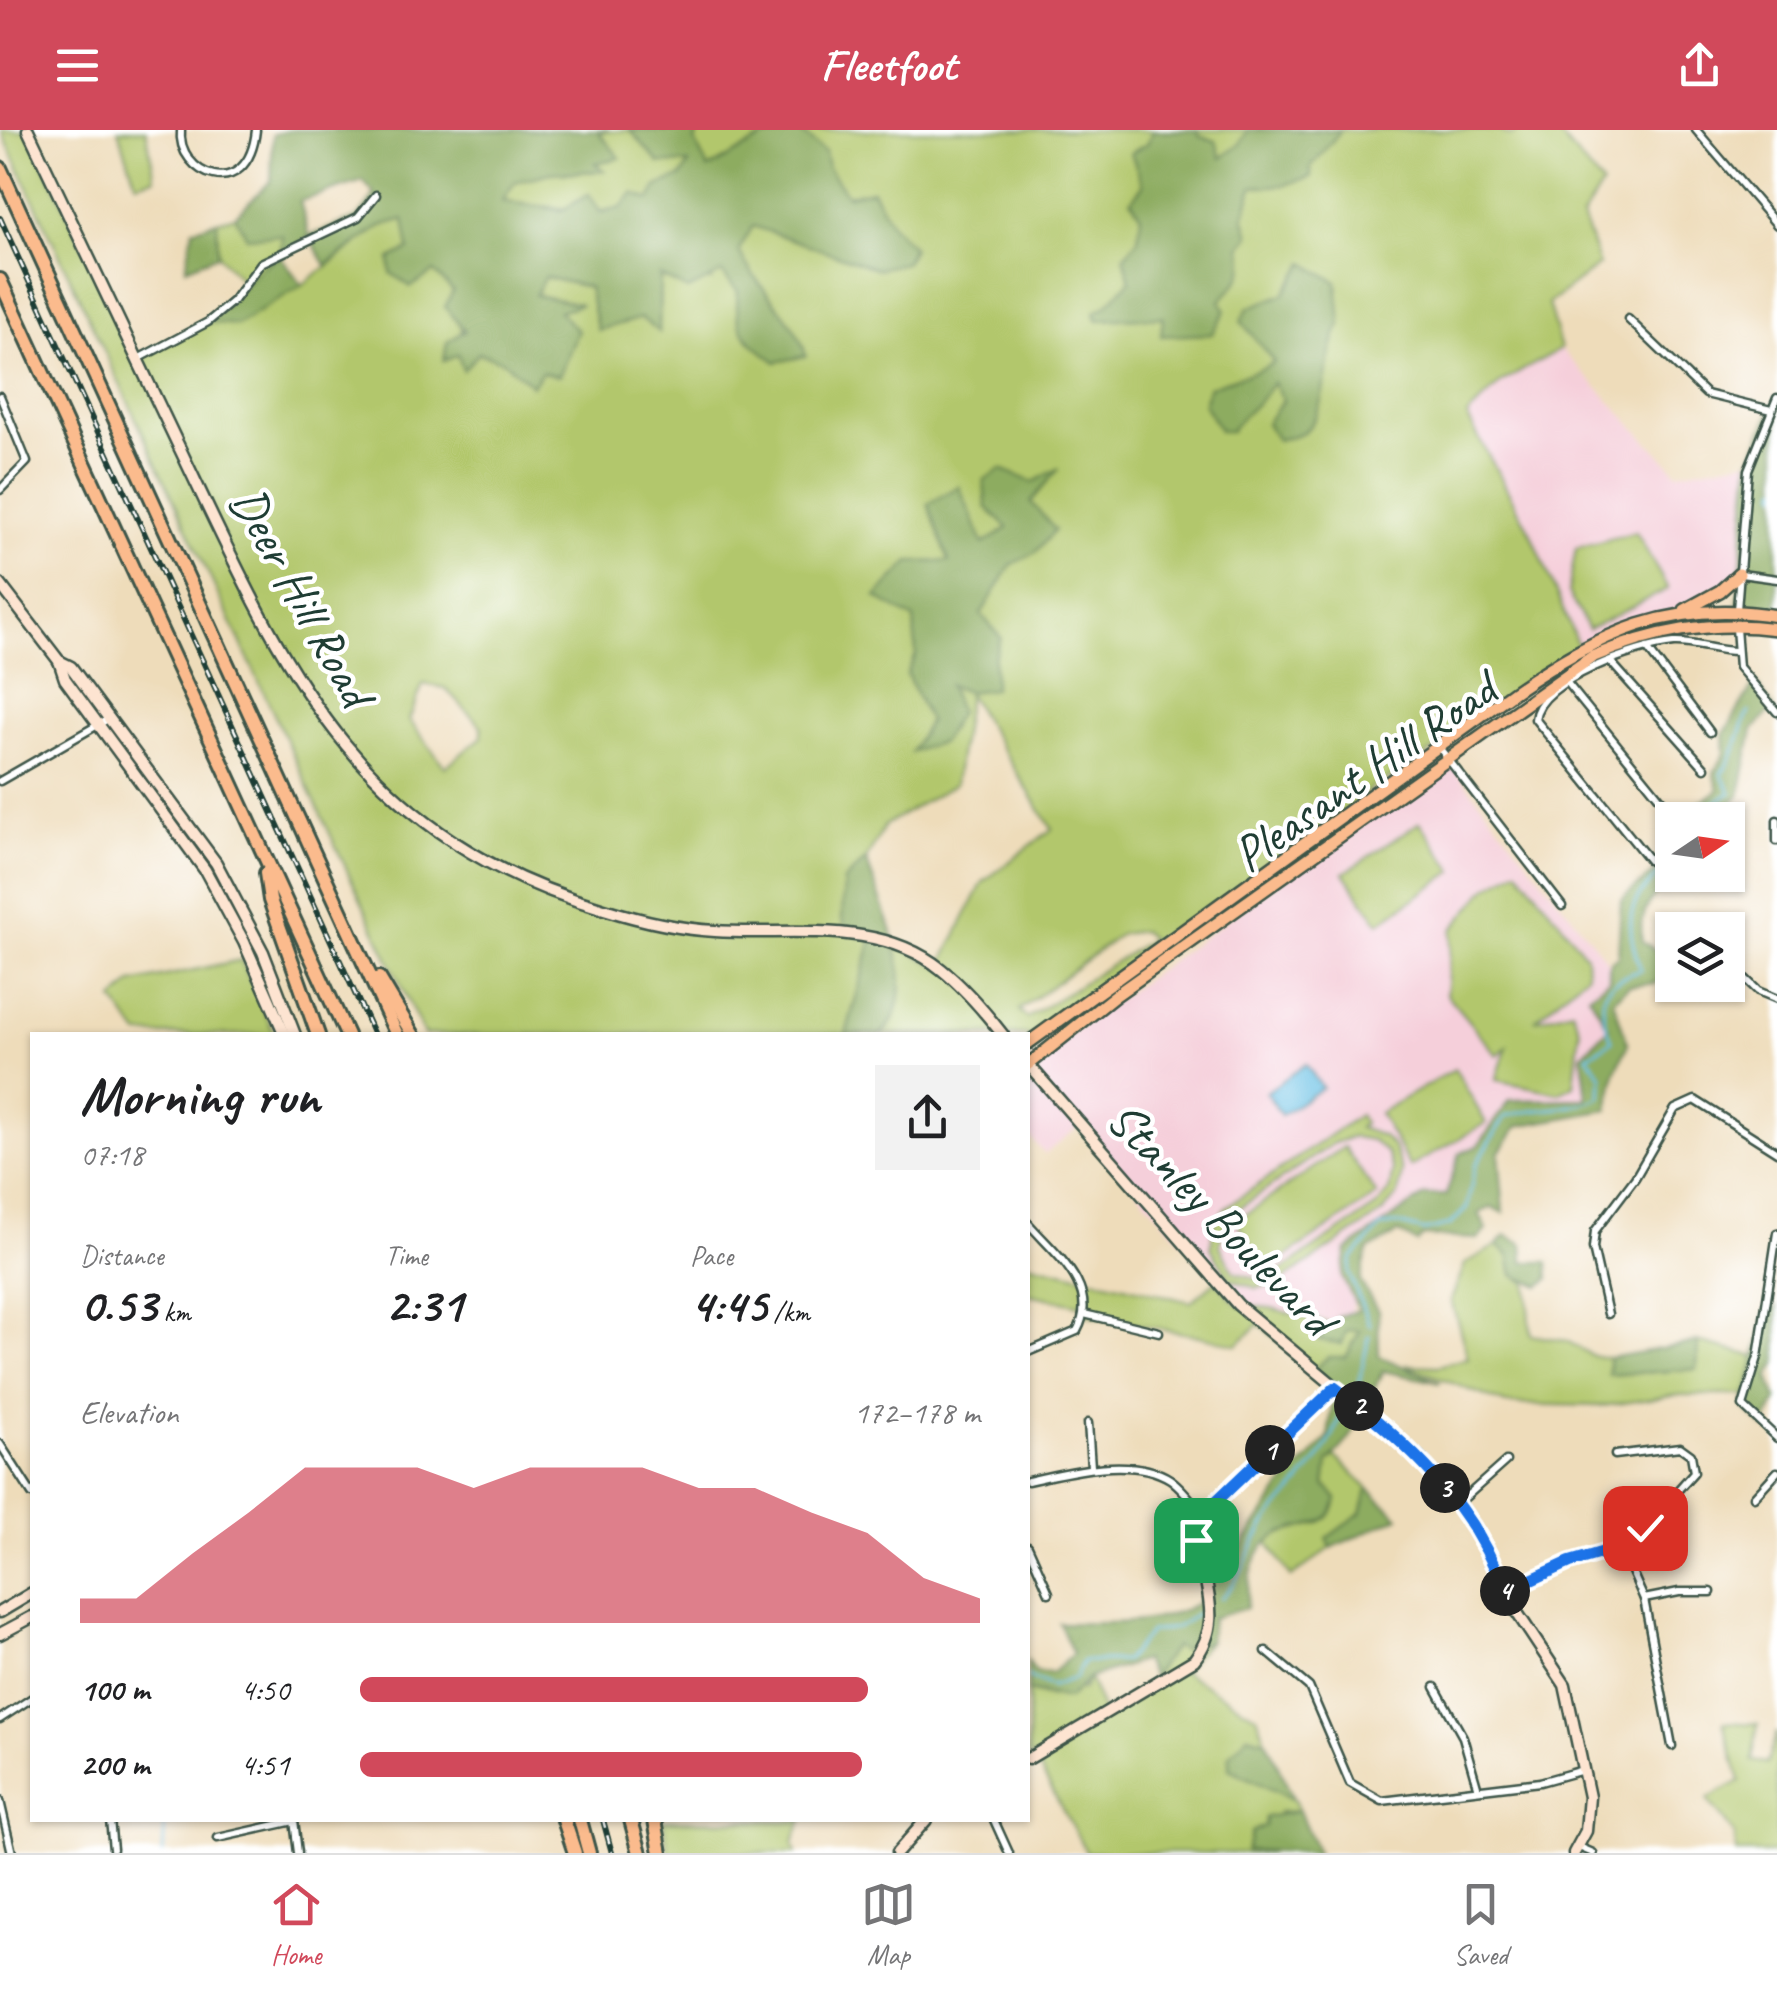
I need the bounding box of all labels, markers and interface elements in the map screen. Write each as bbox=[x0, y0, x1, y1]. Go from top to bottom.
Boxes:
text: Fleetfoot bbox=[821, 37, 956, 94]
icon: menu bbox=[50, 38, 105, 93]
icon: share bbox=[1672, 38, 1727, 93]
street label: Deer Hill Road bbox=[216, 476, 391, 723]
street label: Pleasant Hill Road bbox=[1220, 654, 1514, 886]
north arrow bbox=[1655, 802, 1745, 892]
map controls bbox=[1655, 802, 1745, 1002]
button: layers bbox=[1655, 912, 1745, 1002]
text: Morning run bbox=[80, 1061, 320, 1131]
button: share bbox=[875, 1065, 980, 1170]
street label: Stanley Boulevard bbox=[1094, 1088, 1354, 1354]
text: 07:18 bbox=[80, 1134, 144, 1175]
text: Distance bbox=[80, 1238, 164, 1273]
text: Time bbox=[385, 1238, 428, 1273]
text: Pace bbox=[690, 1238, 733, 1273]
text: 0.53 bbox=[80, 1273, 157, 1336]
text: 2:31 bbox=[385, 1273, 462, 1336]
text: 4:45 bbox=[690, 1273, 767, 1336]
text: km bbox=[157, 1294, 191, 1329]
text: /km bbox=[767, 1294, 810, 1329]
pin: 2 bbox=[1334, 1381, 1384, 1431]
text: 2 bbox=[1353, 1388, 1365, 1423]
text: Elevation bbox=[80, 1392, 178, 1433]
text: 172–178 m bbox=[854, 1392, 980, 1433]
pin: 1 bbox=[1245, 1425, 1295, 1475]
text: 1 bbox=[1264, 1432, 1276, 1467]
pin: 3 bbox=[1420, 1463, 1470, 1513]
text: 3 bbox=[1439, 1470, 1451, 1505]
pin bbox=[1603, 1486, 1688, 1571]
pin bbox=[1154, 1498, 1239, 1583]
icon: check bbox=[1618, 1501, 1673, 1556]
icon: arrive bbox=[1169, 1513, 1224, 1568]
pin: 4 bbox=[1480, 1566, 1530, 1616]
text: 4 bbox=[1499, 1573, 1511, 1608]
text: 100 m bbox=[80, 1669, 149, 1710]
text: 4:50 bbox=[240, 1669, 290, 1710]
text: 200 m bbox=[80, 1744, 149, 1785]
text: 4:51 bbox=[240, 1744, 290, 1785]
tab: Home bbox=[269, 1877, 324, 1972]
tab: Map bbox=[861, 1877, 916, 1972]
tab: Saved bbox=[1453, 1877, 1508, 1972]

